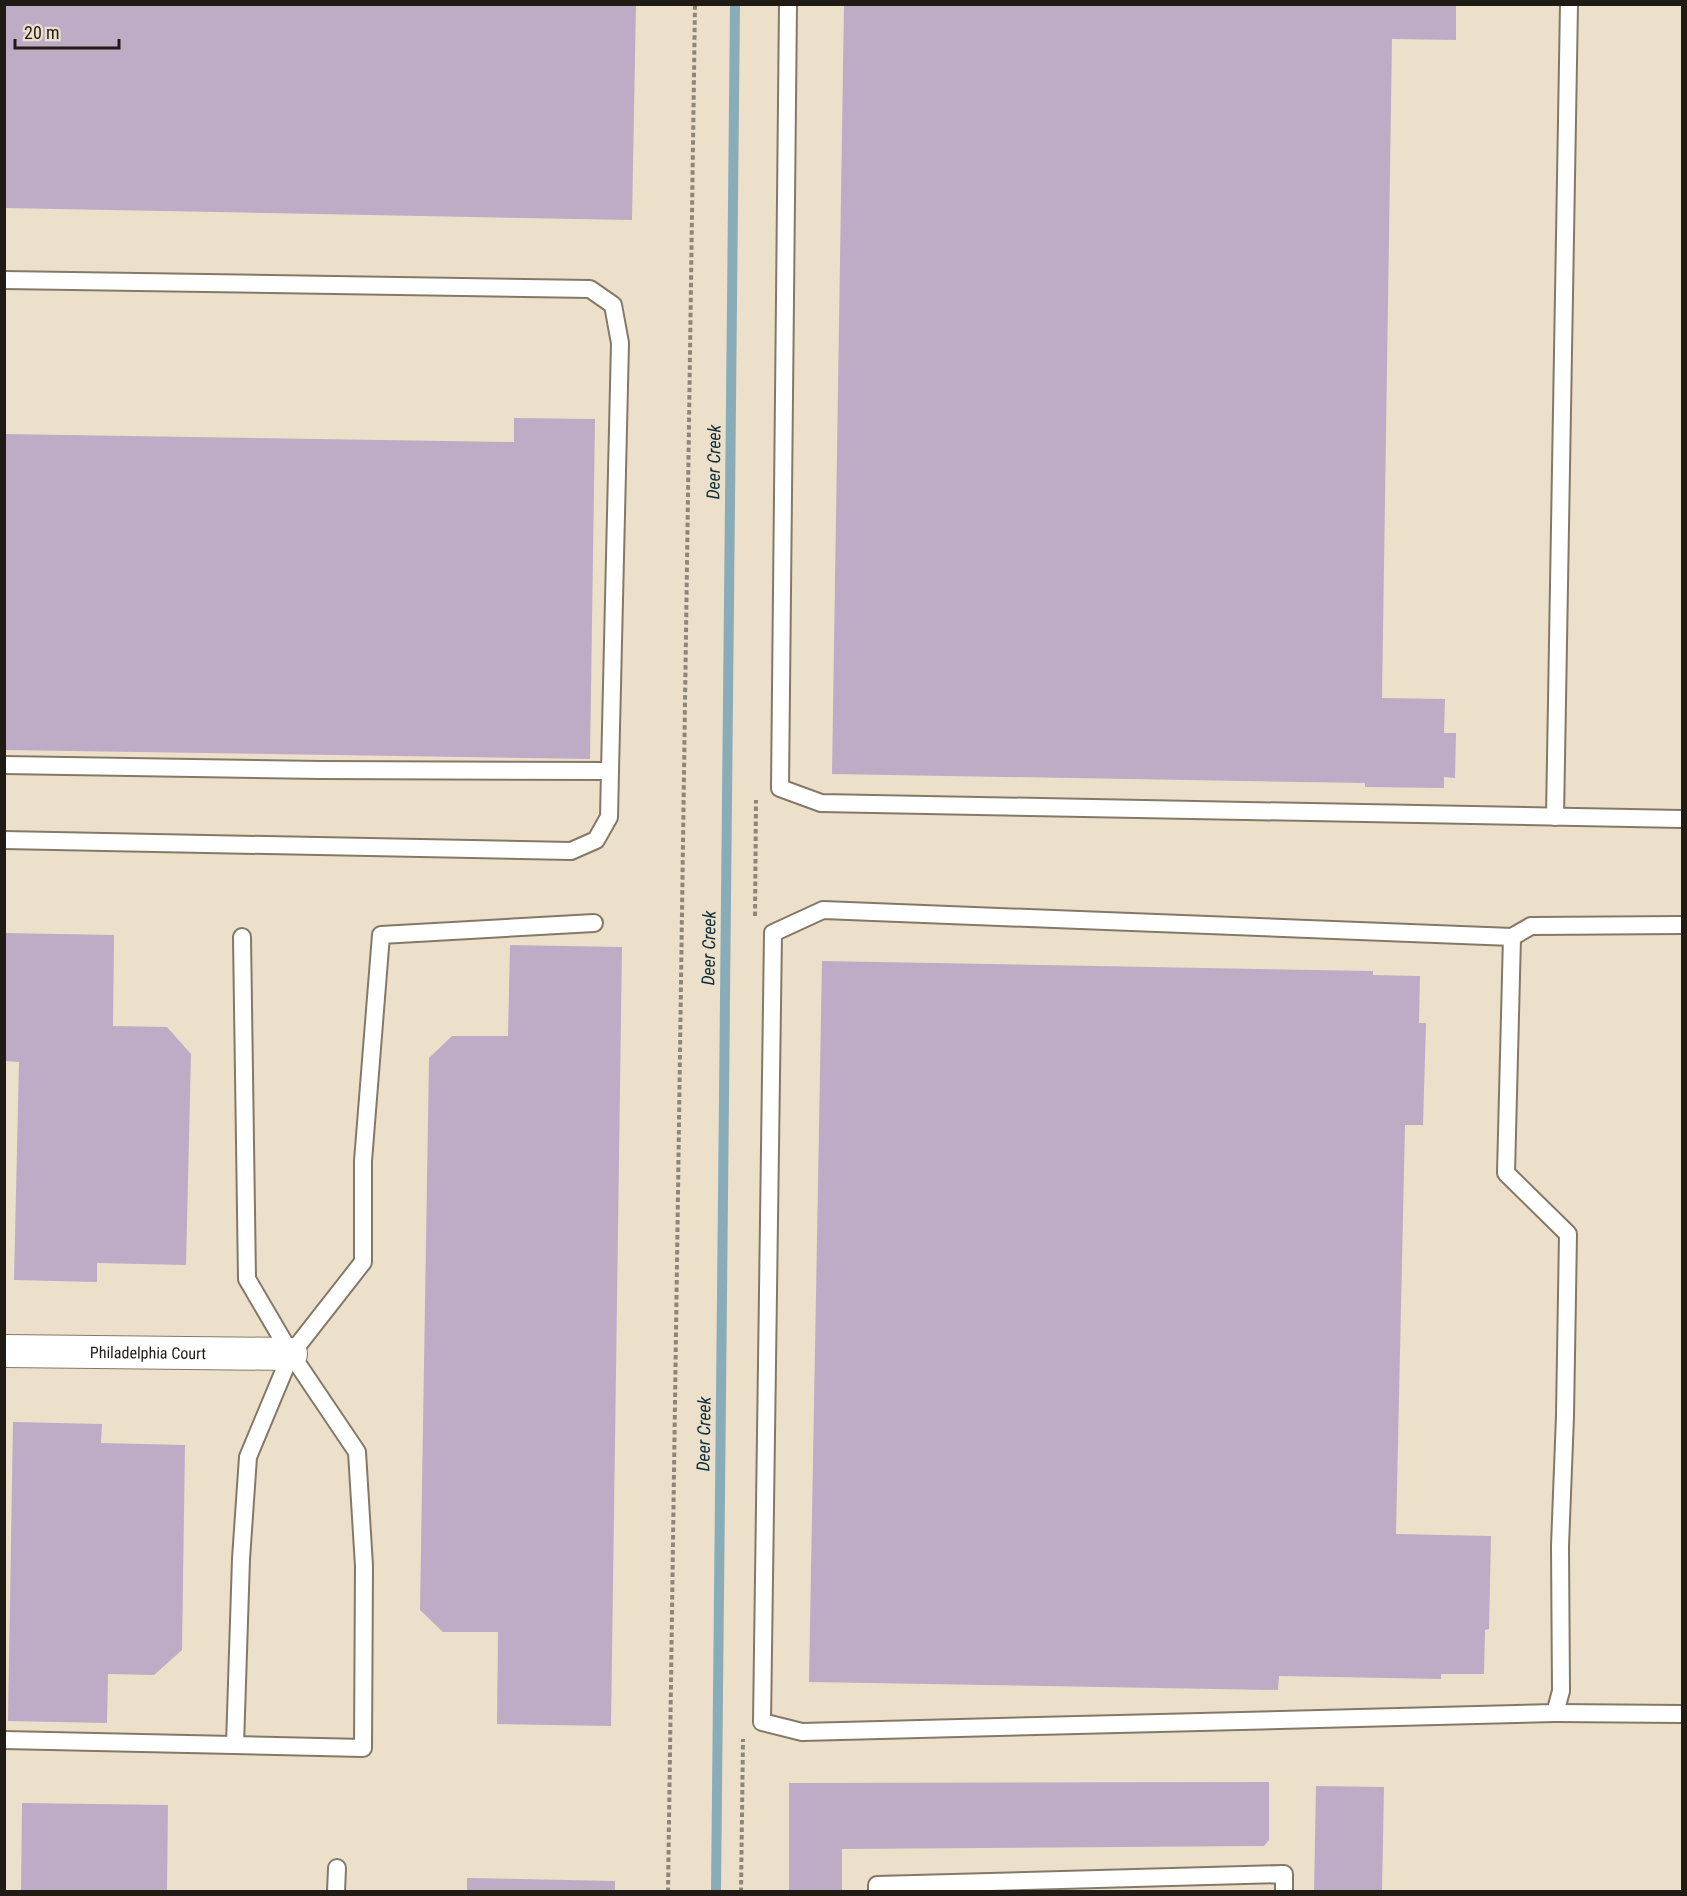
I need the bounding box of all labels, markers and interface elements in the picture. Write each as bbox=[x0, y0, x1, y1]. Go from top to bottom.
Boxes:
scale bar bbox=[15, 12, 118, 50]
text: 20 m bbox=[24, 22, 59, 43]
water label: Deer Creek bbox=[702, 423, 725, 500]
water label: Deer Creek bbox=[697, 909, 720, 986]
street label: Philadelphia Court bbox=[90, 1343, 206, 1363]
water label: Deer Creek bbox=[692, 1395, 715, 1472]

